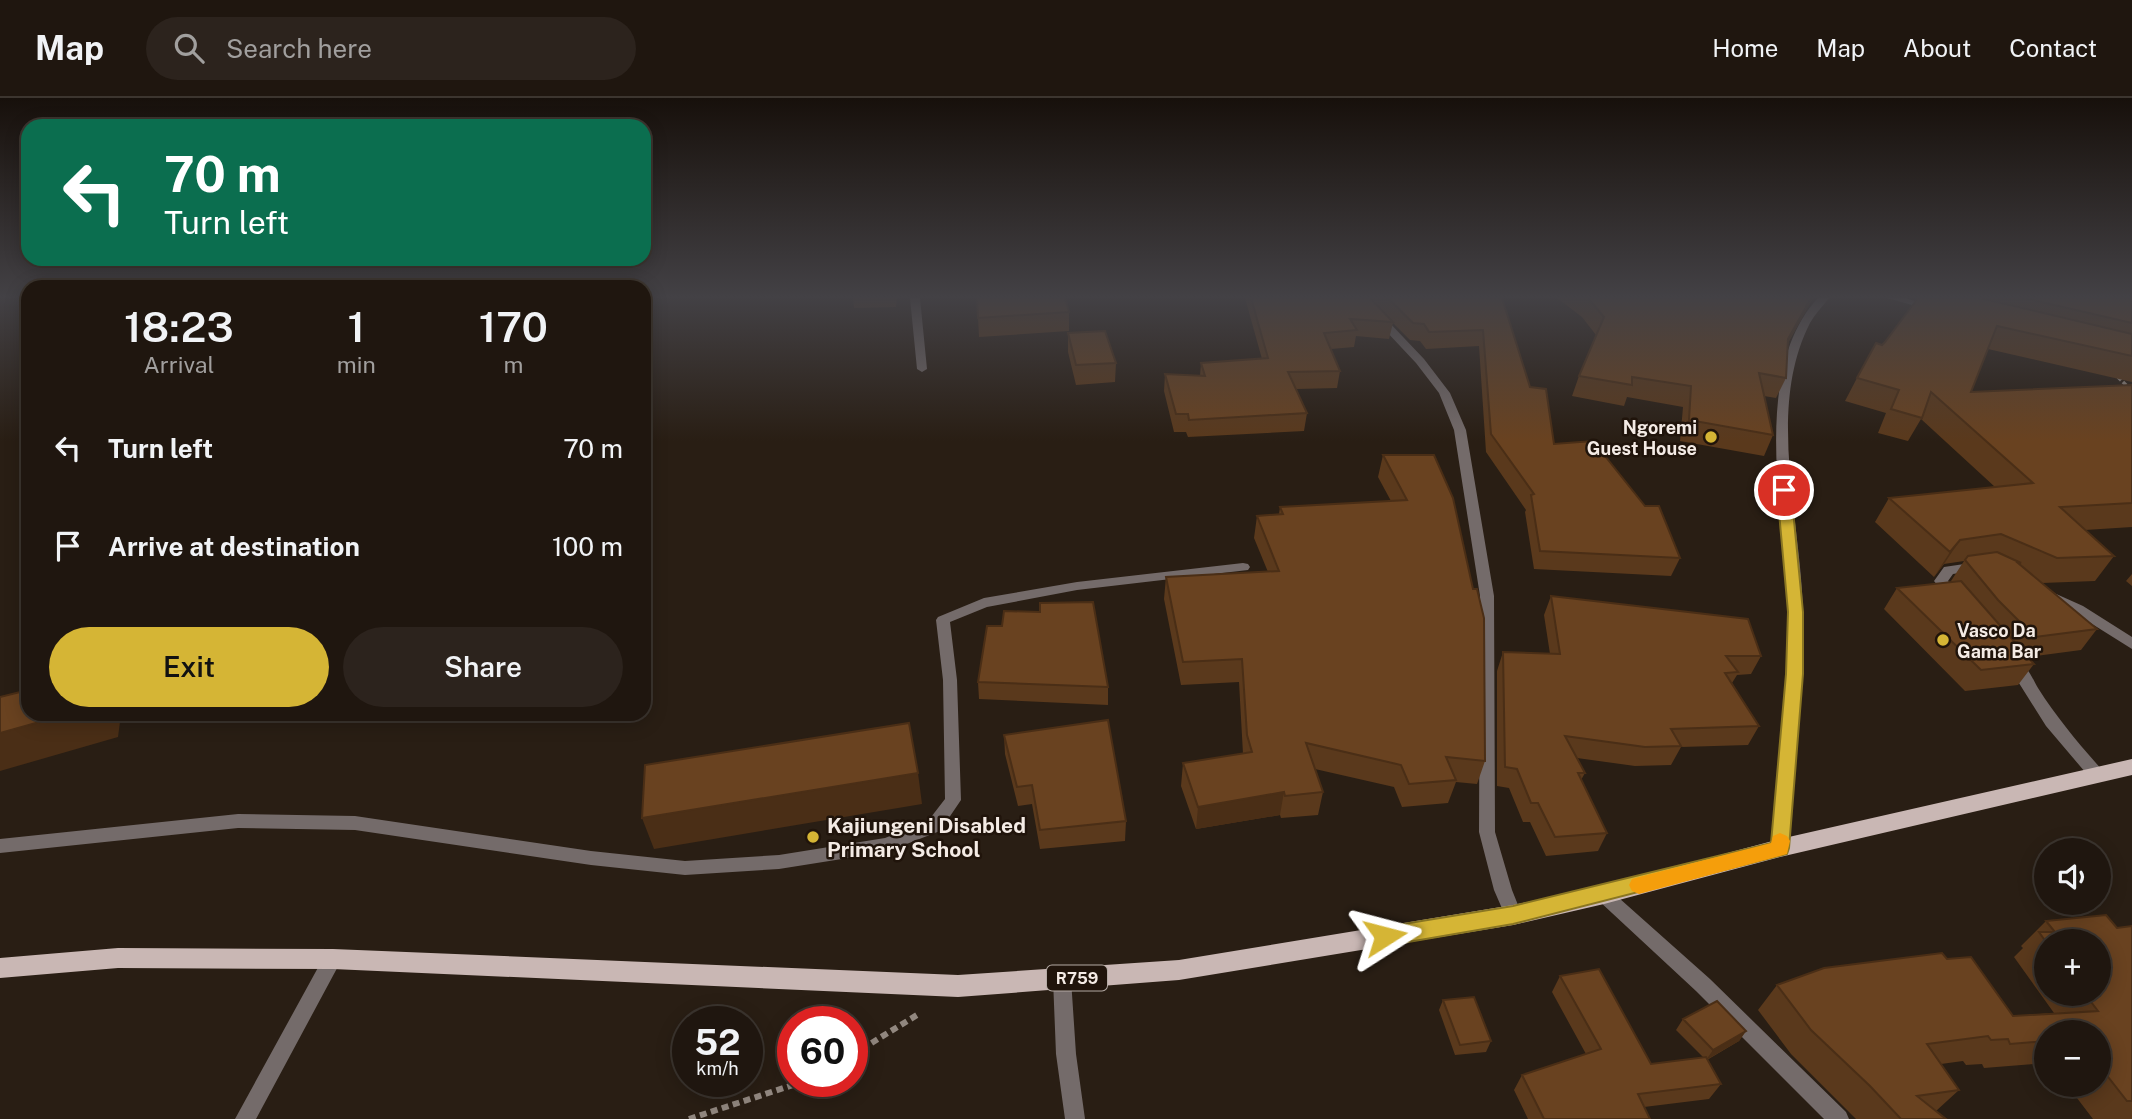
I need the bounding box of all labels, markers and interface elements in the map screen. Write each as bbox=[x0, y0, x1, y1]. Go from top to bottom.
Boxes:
search box bbox=[146, 17, 636, 80]
text: Map bbox=[35, 29, 104, 67]
icon: search bbox=[170, 29, 208, 67]
text: Search here bbox=[226, 33, 372, 64]
text: Home bbox=[1712, 34, 1778, 62]
text: Map bbox=[1816, 34, 1865, 62]
text: About bbox=[1903, 34, 1971, 62]
text: Contact bbox=[2009, 34, 2097, 62]
text: 70 m bbox=[164, 145, 281, 203]
icon: left bbox=[49, 147, 140, 238]
text: Turn left bbox=[164, 204, 289, 241]
text: 18:23 bbox=[124, 302, 234, 351]
text: 1 bbox=[348, 302, 365, 351]
text: 170 bbox=[479, 302, 548, 351]
text: Arrival bbox=[143, 351, 214, 378]
text: min bbox=[337, 351, 376, 378]
text: m bbox=[503, 351, 523, 378]
place label: Ngoremi Guest House bbox=[1587, 417, 1697, 459]
icon: left bbox=[49, 429, 87, 467]
marker: Ngoremi Guest House bbox=[1703, 429, 1719, 445]
text: Turn left bbox=[108, 433, 213, 464]
text: 70 m bbox=[563, 433, 623, 464]
pin bbox=[1754, 460, 1814, 520]
icon: arrive bbox=[1765, 471, 1803, 509]
icon: arrive bbox=[49, 527, 87, 565]
text: Arrive at destination bbox=[108, 531, 360, 562]
text: 100 m bbox=[552, 531, 623, 562]
place label: Vasco Da Gama Bar bbox=[1957, 620, 2042, 662]
button: Exit bbox=[49, 627, 329, 707]
button: Share bbox=[343, 627, 623, 707]
marker: Vasco Da Gama Bar bbox=[1935, 632, 1951, 648]
place label: Kajiungeni Disabled Primary School bbox=[827, 813, 1026, 862]
marker: Kajiungeni Disabled Primary School bbox=[805, 829, 821, 845]
map controls bbox=[2034, 838, 2111, 1097]
button: sound bbox=[2034, 838, 2111, 915]
position arrow bbox=[1348, 899, 1422, 973]
button: + bbox=[2034, 929, 2111, 1006]
road number: R759 bbox=[1047, 965, 1107, 990]
speed limit sign: 60 bbox=[777, 1006, 868, 1097]
button: − bbox=[2034, 1020, 2111, 1097]
text: 52 bbox=[695, 1022, 740, 1063]
text: km/h bbox=[696, 1058, 739, 1079]

